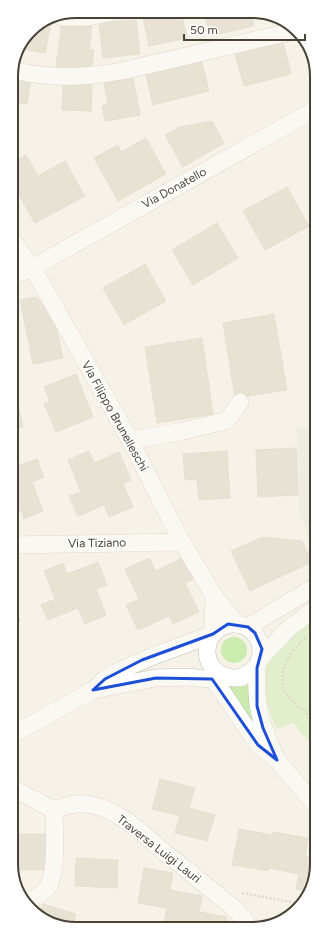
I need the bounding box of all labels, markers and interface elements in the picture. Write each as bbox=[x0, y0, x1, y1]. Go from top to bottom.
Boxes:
scale bar bbox=[184, 16, 305, 42]
text: 50 m bbox=[190, 23, 218, 37]
street label: Via Donatello bbox=[139, 165, 209, 211]
street label: Via Filippo Brunelleschi bbox=[79, 358, 151, 474]
street label: Via Tiziano bbox=[68, 535, 126, 551]
street label: Traversa Luigi Lauri bbox=[115, 812, 203, 886]

